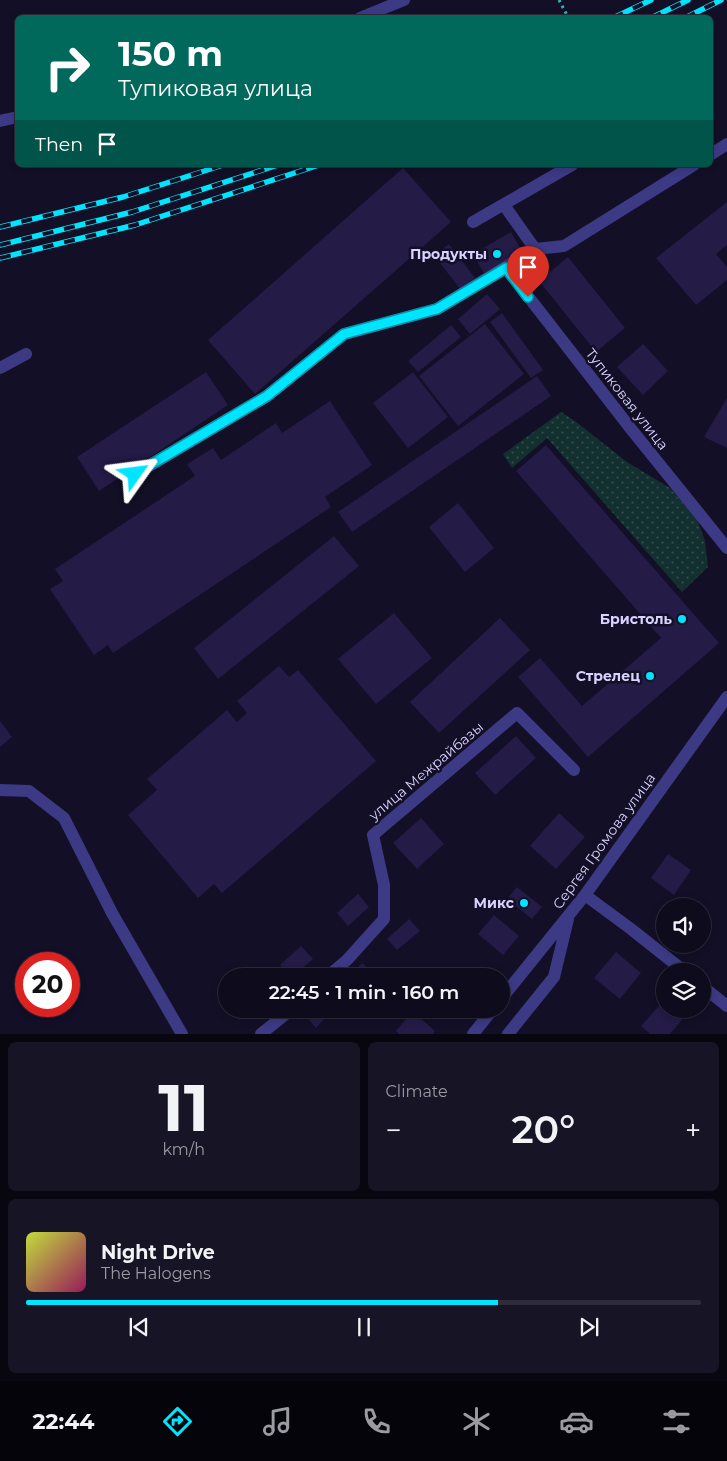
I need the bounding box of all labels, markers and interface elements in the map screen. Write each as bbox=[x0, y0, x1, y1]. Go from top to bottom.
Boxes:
text: 150 m bbox=[118, 32, 223, 75]
icon: right bbox=[35, 35, 100, 100]
text: Тупиковая улица bbox=[118, 75, 313, 102]
icon: arrive bbox=[93, 130, 121, 158]
text: Then bbox=[35, 133, 83, 156]
place label: Продукты bbox=[410, 245, 487, 263]
pin bbox=[507, 246, 549, 297]
marker: Продукты bbox=[491, 248, 503, 260]
icon: arrive bbox=[514, 253, 542, 281]
street label: Тупиковая улица bbox=[582, 345, 672, 453]
position arrow bbox=[108, 447, 160, 499]
place label: Бристоль bbox=[600, 610, 673, 628]
marker: Бристоль bbox=[676, 613, 688, 625]
place label: Стрелец bbox=[576, 667, 640, 685]
marker: Стрелец bbox=[644, 670, 656, 682]
street label: улица Межрайбазы bbox=[364, 718, 487, 825]
street label: Сергея Громова улица bbox=[549, 769, 659, 913]
place label: Микс bbox=[474, 894, 515, 912]
marker: Микс bbox=[518, 897, 530, 909]
map controls bbox=[656, 898, 711, 1018]
button: sound bbox=[656, 898, 711, 953]
speed limit sign: 20 bbox=[15, 952, 80, 1017]
button: layers bbox=[656, 963, 711, 1018]
text: 22:45 · 1 min · 160 m bbox=[269, 981, 459, 1004]
text: 11 bbox=[158, 1068, 209, 1147]
text: Climate bbox=[386, 1082, 448, 1101]
text: 20° bbox=[511, 1106, 575, 1153]
text: − bbox=[386, 1113, 402, 1147]
text: + bbox=[685, 1113, 701, 1147]
text: km/h bbox=[162, 1140, 205, 1159]
text: Night Drive bbox=[101, 1241, 215, 1264]
text: The Halogens bbox=[101, 1264, 211, 1283]
icon: previous bbox=[125, 1313, 153, 1341]
icon: pause bbox=[350, 1313, 378, 1341]
icon: next bbox=[575, 1313, 603, 1341]
icon: directions bbox=[160, 1404, 195, 1439]
icon: music bbox=[260, 1404, 295, 1439]
icon: phone bbox=[359, 1404, 394, 1439]
icon: climate bbox=[459, 1404, 494, 1439]
icon: car bbox=[559, 1404, 594, 1439]
icon: filters bbox=[659, 1404, 694, 1439]
text: 22:44 bbox=[32, 1408, 95, 1435]

